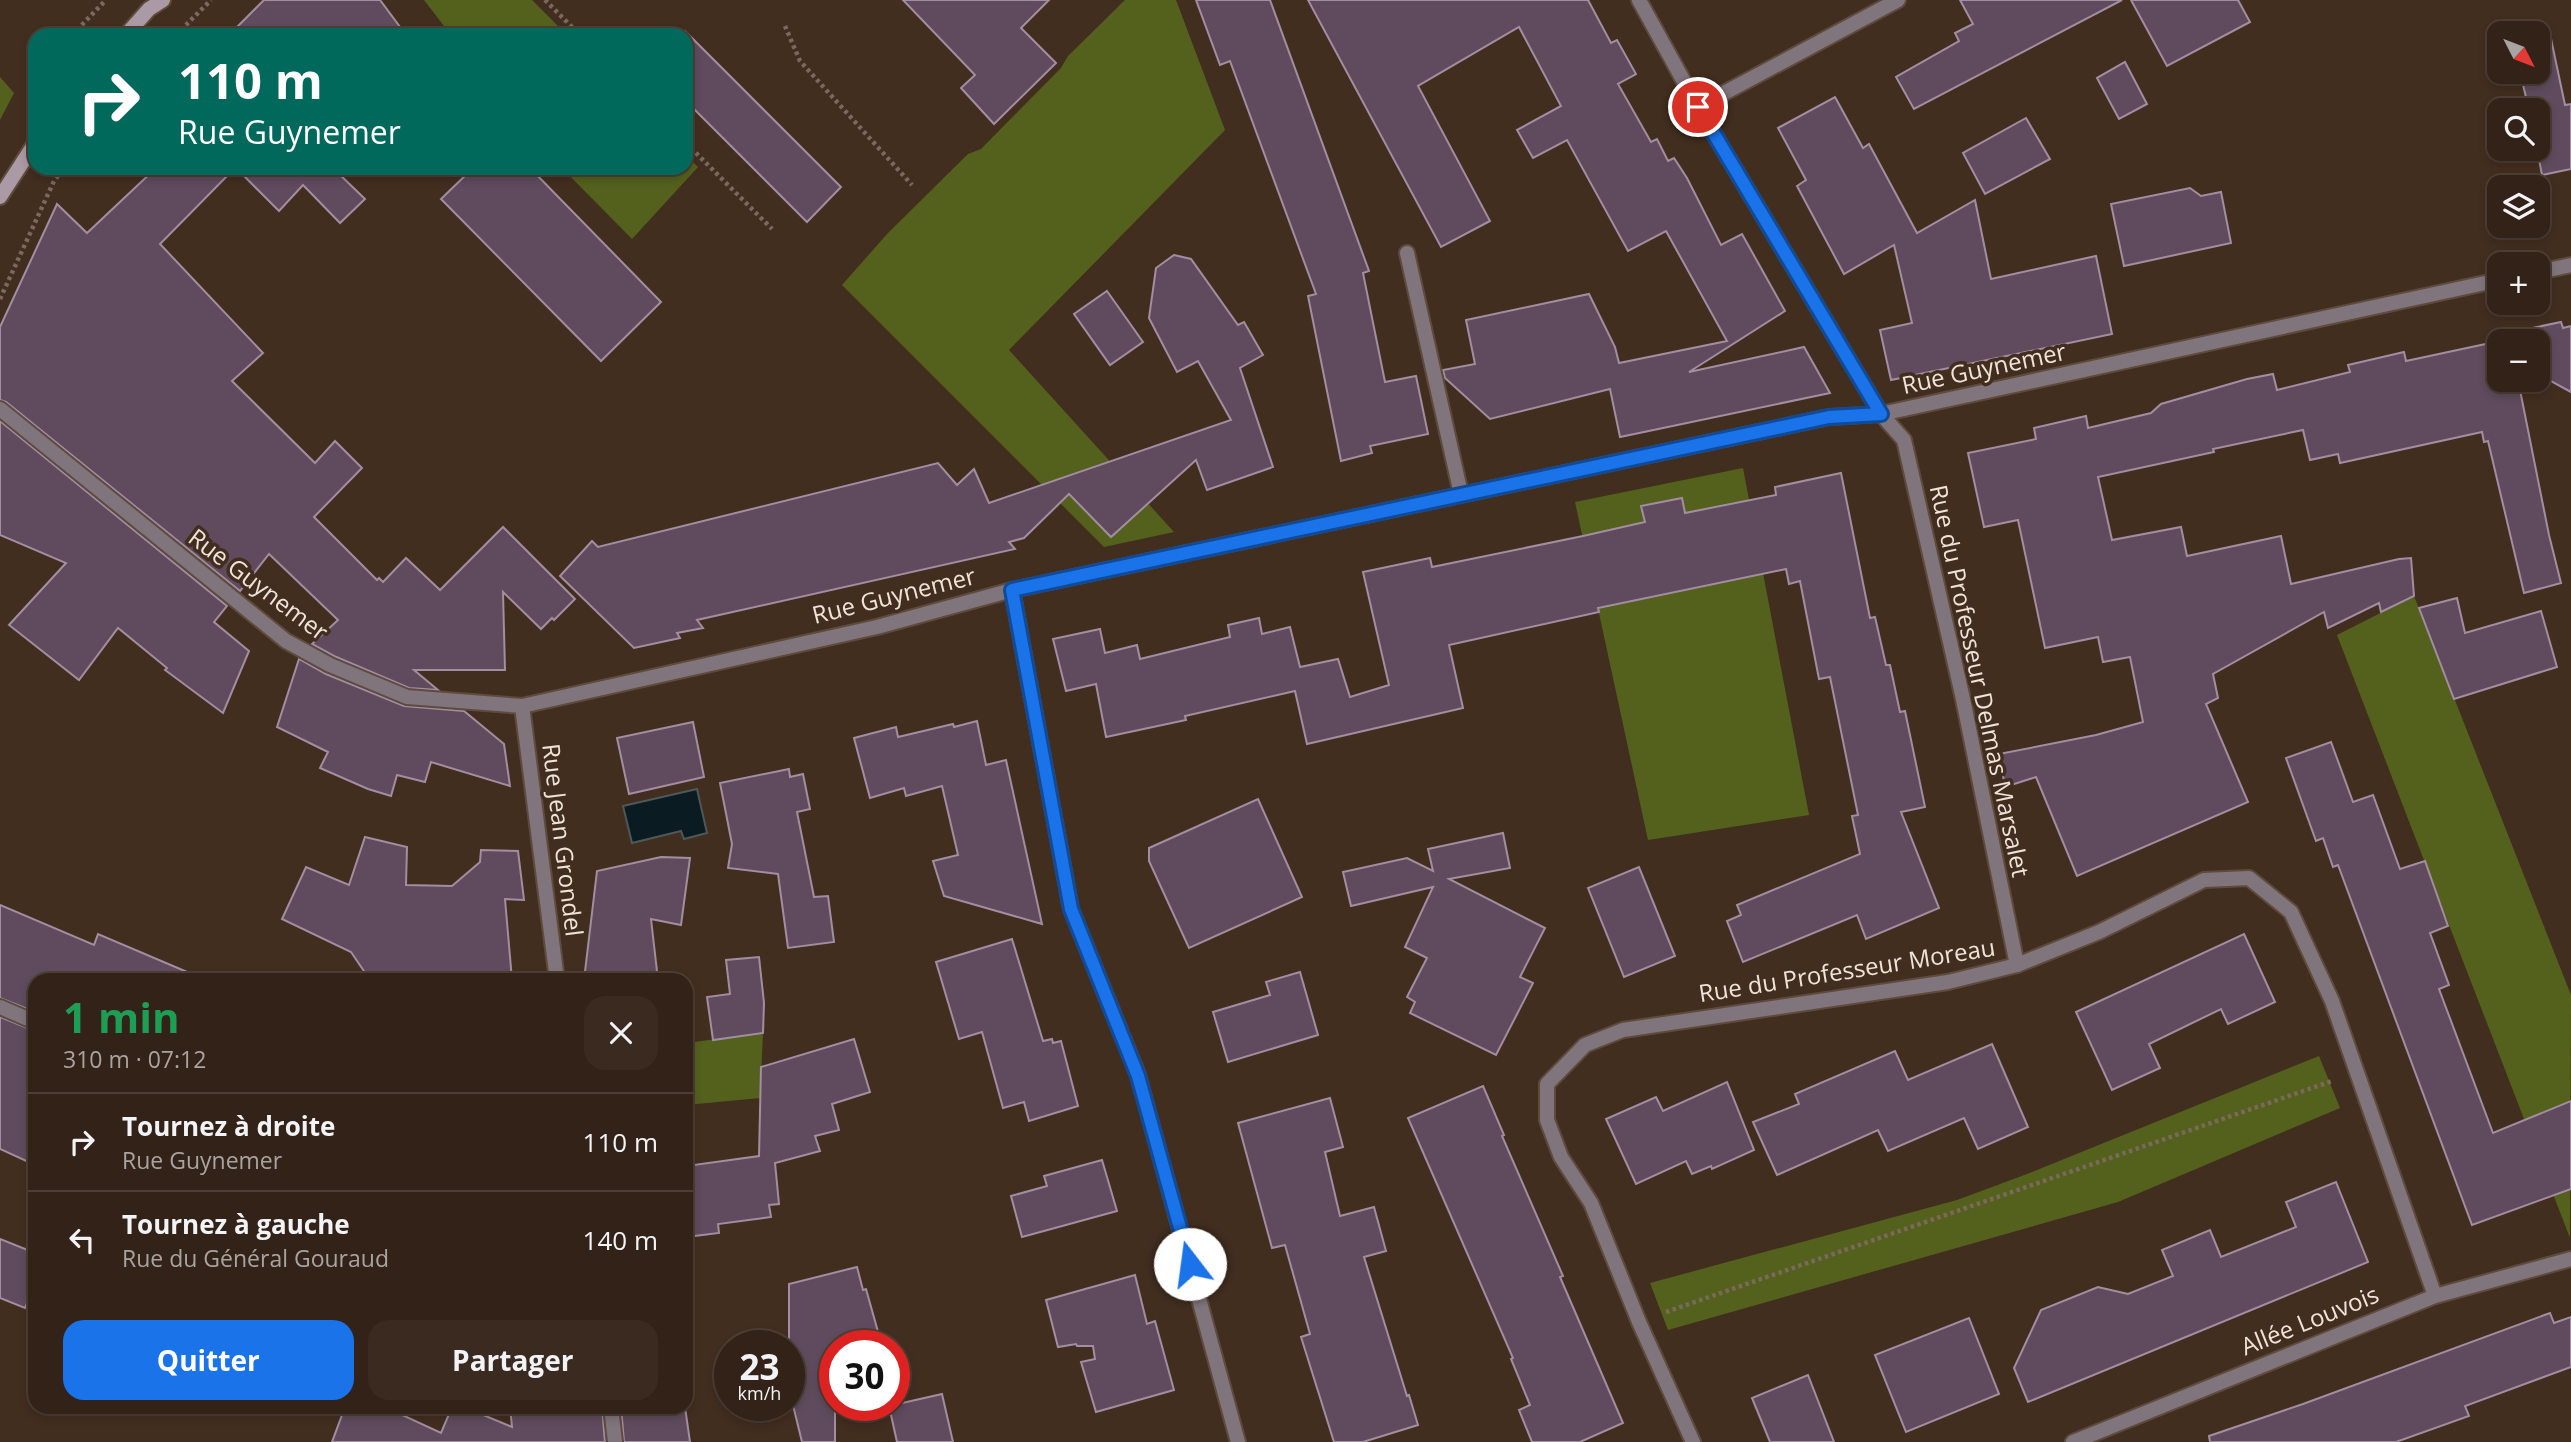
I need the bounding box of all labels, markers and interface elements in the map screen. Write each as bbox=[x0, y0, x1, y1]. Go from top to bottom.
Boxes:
north arrow bbox=[2487, 21, 2550, 84]
map controls bbox=[2487, 21, 2550, 392]
text: 110 m bbox=[178, 47, 323, 113]
icon: right bbox=[63, 56, 154, 147]
pin bbox=[1668, 77, 1728, 137]
icon: arrive bbox=[1679, 88, 1717, 126]
button: search bbox=[2487, 98, 2550, 161]
text: Rue Guynemer bbox=[178, 110, 401, 153]
button: layers bbox=[2487, 175, 2550, 238]
button: + bbox=[2487, 252, 2550, 315]
button: − bbox=[2487, 329, 2550, 392]
street label: Rue Guynemer bbox=[1899, 334, 2069, 401]
street label: Rue du Professeur Delmas Marsalet bbox=[1923, 482, 2038, 880]
street label: Rue Guynemer bbox=[182, 520, 336, 647]
street label: Rue Guynemer bbox=[809, 558, 979, 631]
street label: Rue Jean Grondel bbox=[535, 741, 592, 938]
street label: Rue du Professeur Moreau bbox=[1696, 930, 1997, 1009]
text: 1 min bbox=[63, 988, 180, 1045]
button: close bbox=[584, 996, 658, 1070]
text: 310 m · 07:12 bbox=[63, 1043, 206, 1075]
text: Tournez à droite bbox=[122, 1108, 335, 1144]
icon: right bbox=[63, 1123, 101, 1161]
text: 110 m bbox=[583, 1124, 658, 1160]
text: Rue Guynemer bbox=[122, 1144, 282, 1176]
text: Tournez à gauche bbox=[122, 1206, 350, 1242]
icon: left bbox=[63, 1221, 101, 1259]
text: 140 m bbox=[583, 1222, 658, 1258]
position arrow bbox=[1153, 1227, 1227, 1301]
text: Rue du Général Gouraud bbox=[122, 1242, 389, 1274]
street label: Allée Louvois bbox=[2236, 1277, 2383, 1362]
button: Quitter bbox=[63, 1320, 354, 1400]
button: Partager bbox=[368, 1320, 658, 1400]
speed limit sign: 30 bbox=[819, 1330, 910, 1421]
text: 23 bbox=[739, 1343, 780, 1390]
text: km/h bbox=[738, 1381, 781, 1405]

